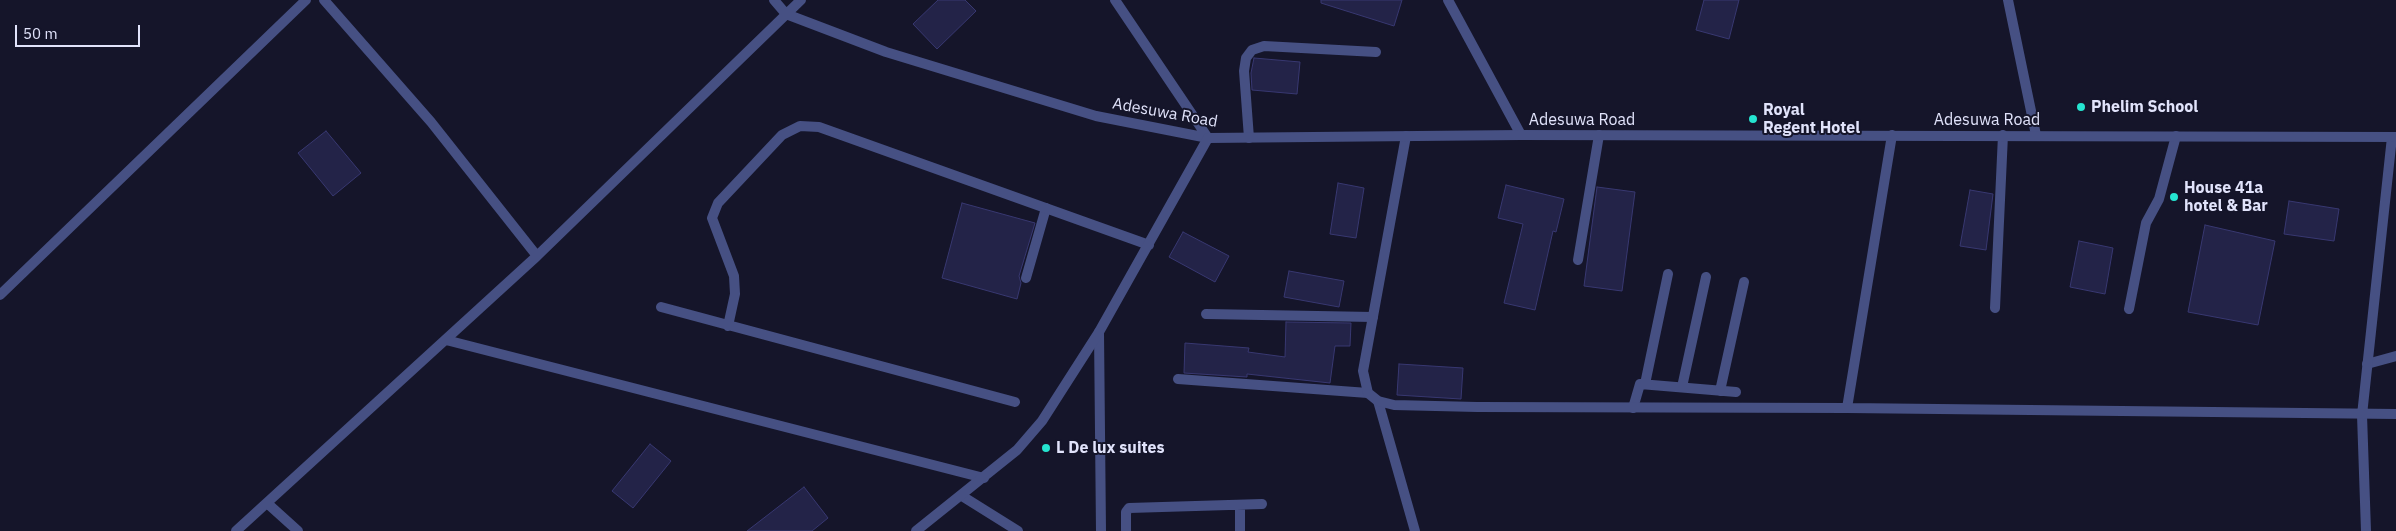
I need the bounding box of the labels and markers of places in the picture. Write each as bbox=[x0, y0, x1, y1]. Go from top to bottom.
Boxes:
place label: Phelim School bbox=[2091, 97, 2198, 117]
place label: Royal Regent Hotel bbox=[1763, 100, 1860, 138]
marker: Phelim School bbox=[2075, 101, 2087, 113]
marker: Royal Regent Hotel bbox=[1747, 113, 1759, 125]
place label: House 41a hotel & Bar bbox=[2184, 178, 2268, 216]
marker: House 41a hotel & Bar bbox=[2168, 191, 2180, 203]
place label: L De lux suites bbox=[1056, 438, 1165, 458]
marker: L De lux suites bbox=[1040, 442, 1052, 454]

